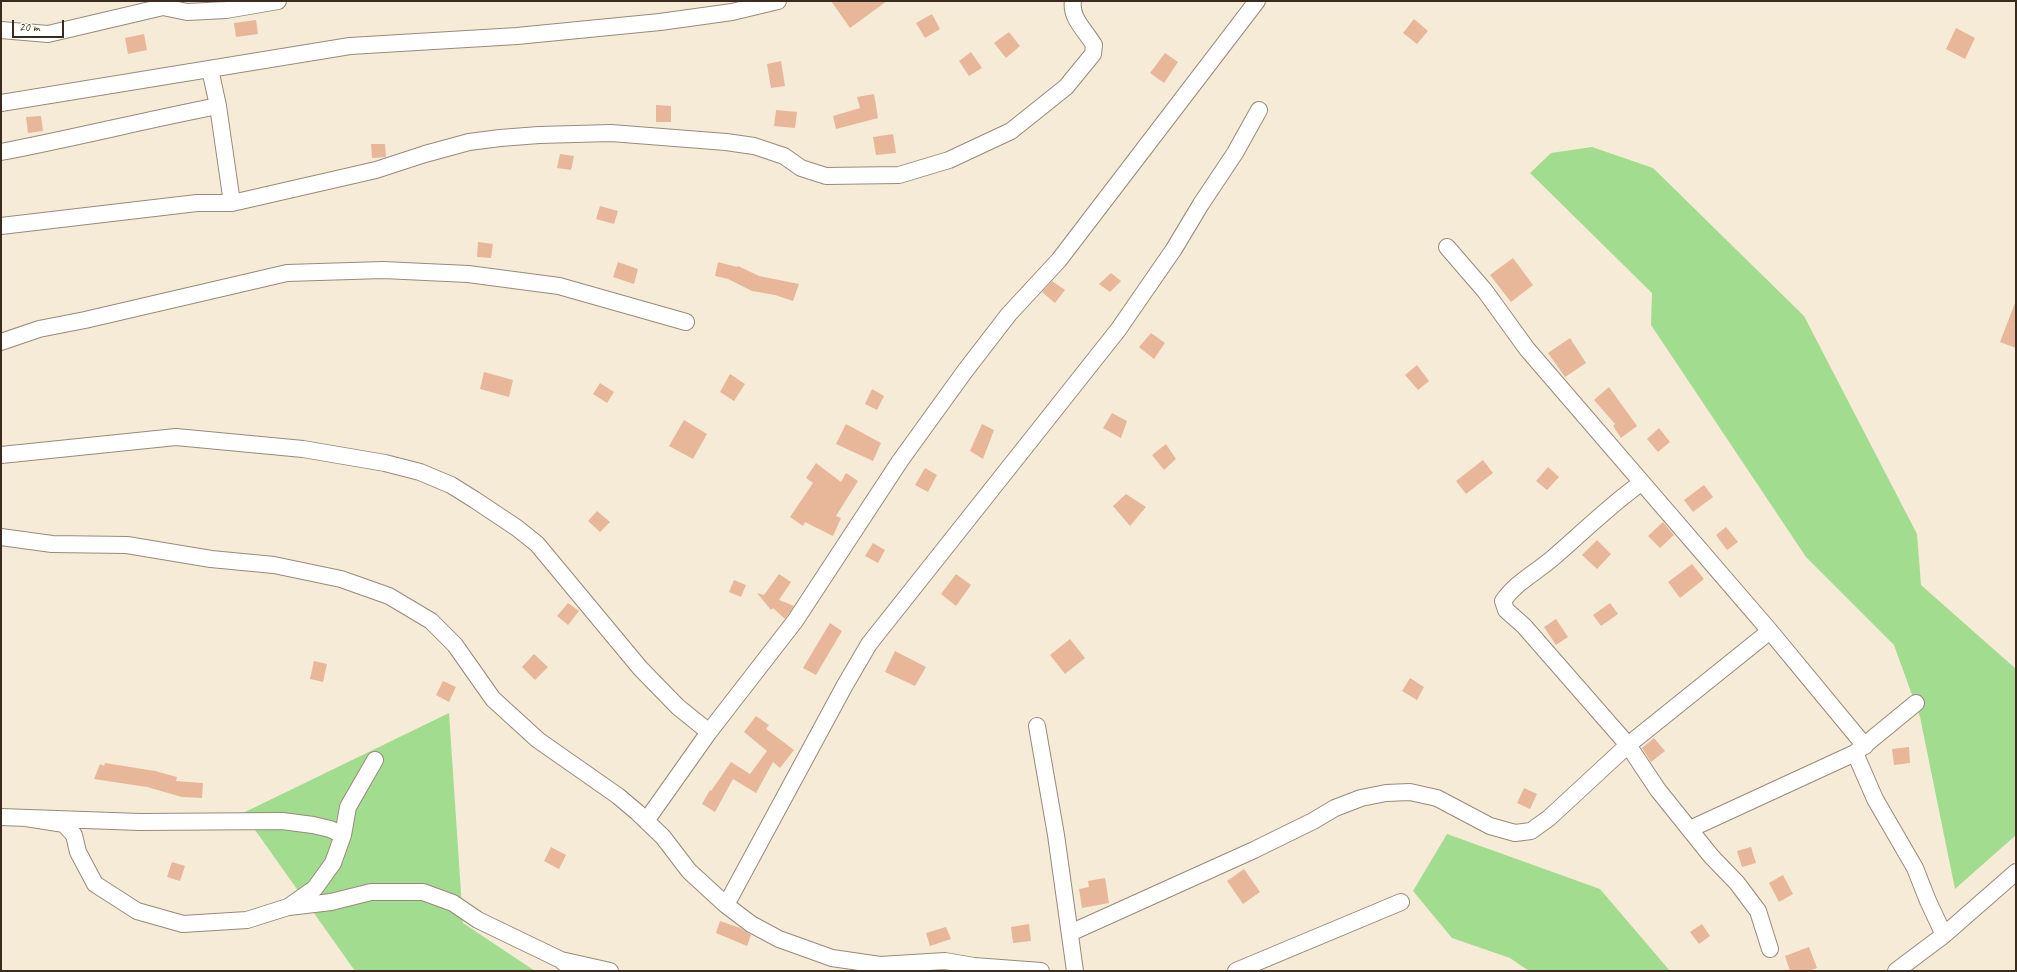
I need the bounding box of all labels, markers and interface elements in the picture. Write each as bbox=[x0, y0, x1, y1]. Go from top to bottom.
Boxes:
scale bar bbox=[14, 12, 66, 38]
text: 20 m bbox=[19, 19, 39, 35]

